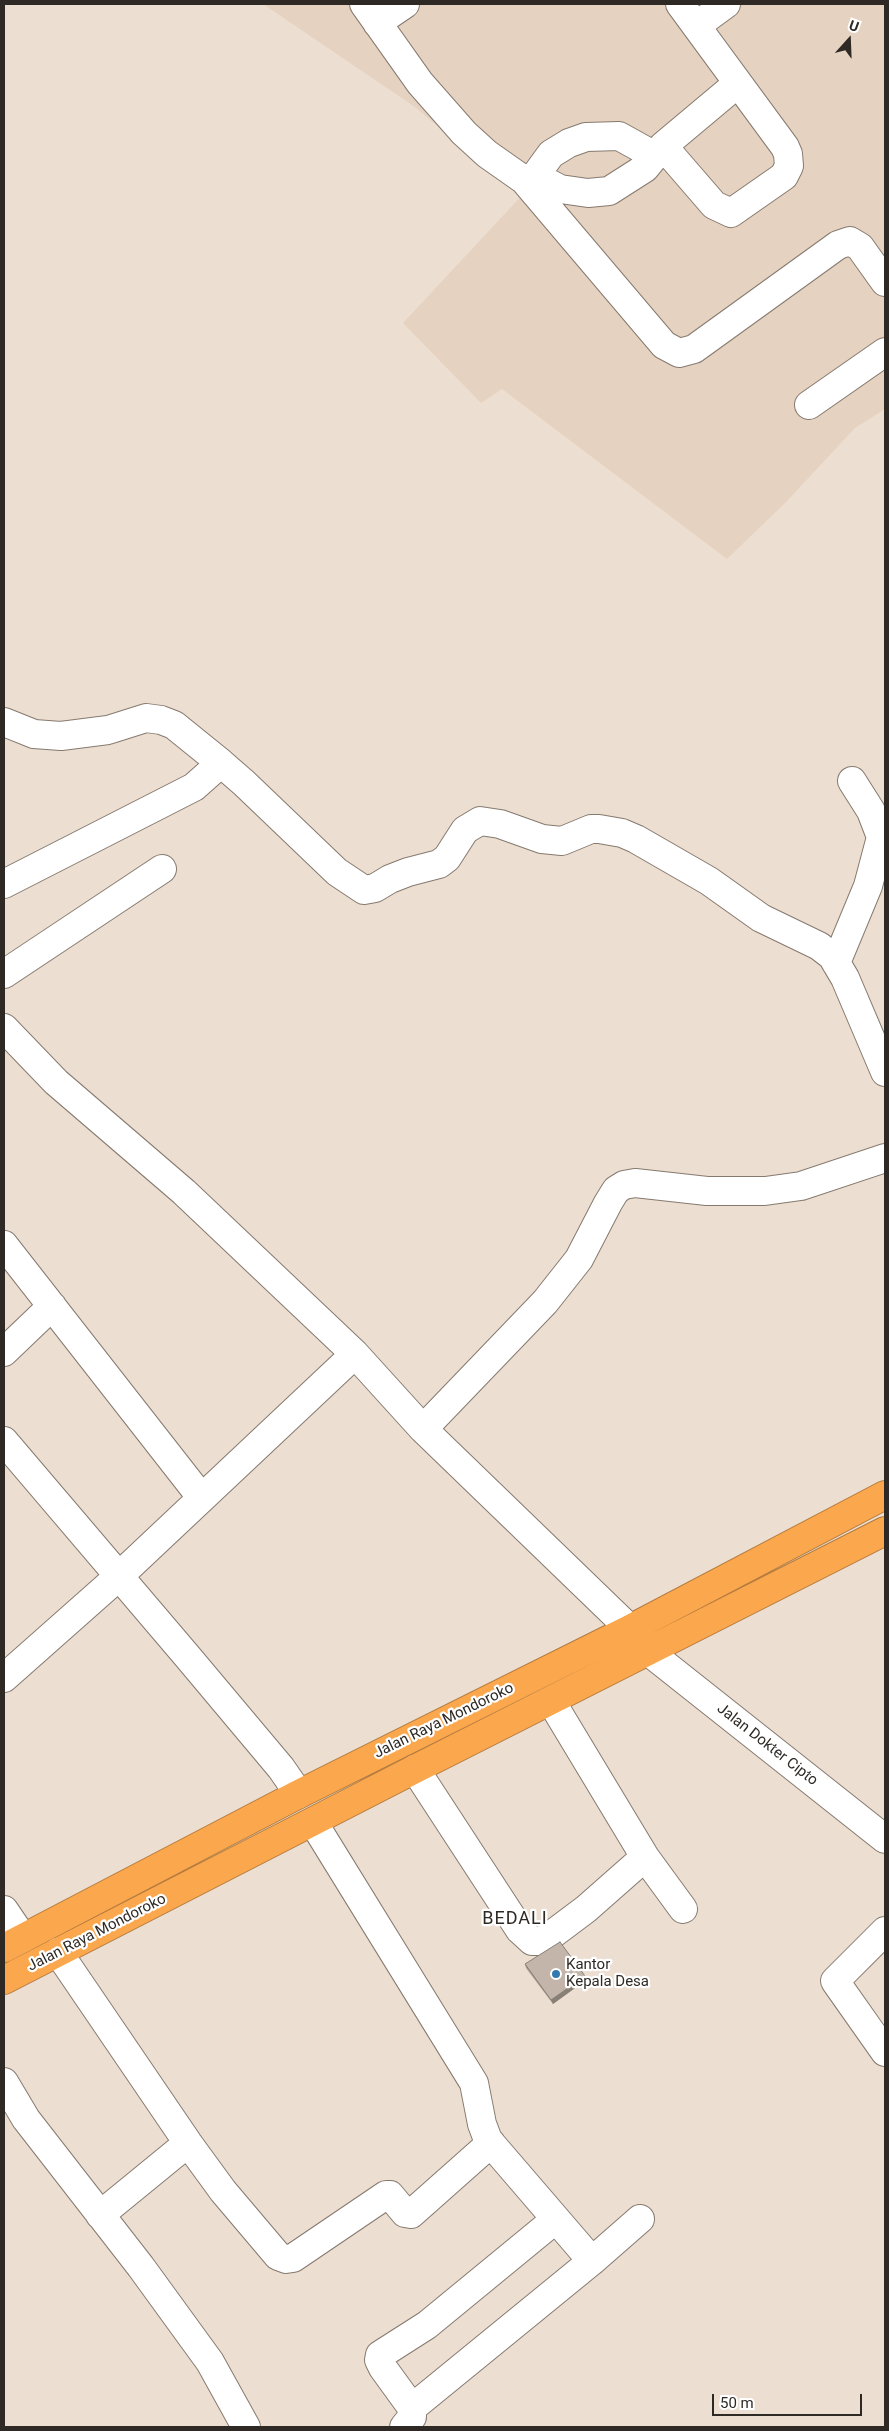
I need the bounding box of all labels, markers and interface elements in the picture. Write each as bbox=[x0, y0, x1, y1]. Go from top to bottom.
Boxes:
north arrow bbox=[824, 15, 874, 65]
text: U bbox=[847, 17, 861, 35]
street label: Jalan Raya Mondoroko bbox=[371, 1679, 517, 1763]
street label: Jalan Dokter Cipto bbox=[713, 1700, 821, 1790]
street label: Jalan Raya Mondoroko bbox=[25, 1890, 169, 1976]
district label: BEDALI bbox=[482, 1908, 548, 1930]
place label: Kantor Kepala Desa bbox=[566, 1956, 649, 1991]
marker: Kantor Kepala Desa bbox=[550, 1968, 562, 1980]
scale bar bbox=[714, 2384, 864, 2416]
text: 50 m bbox=[720, 2394, 754, 2412]

